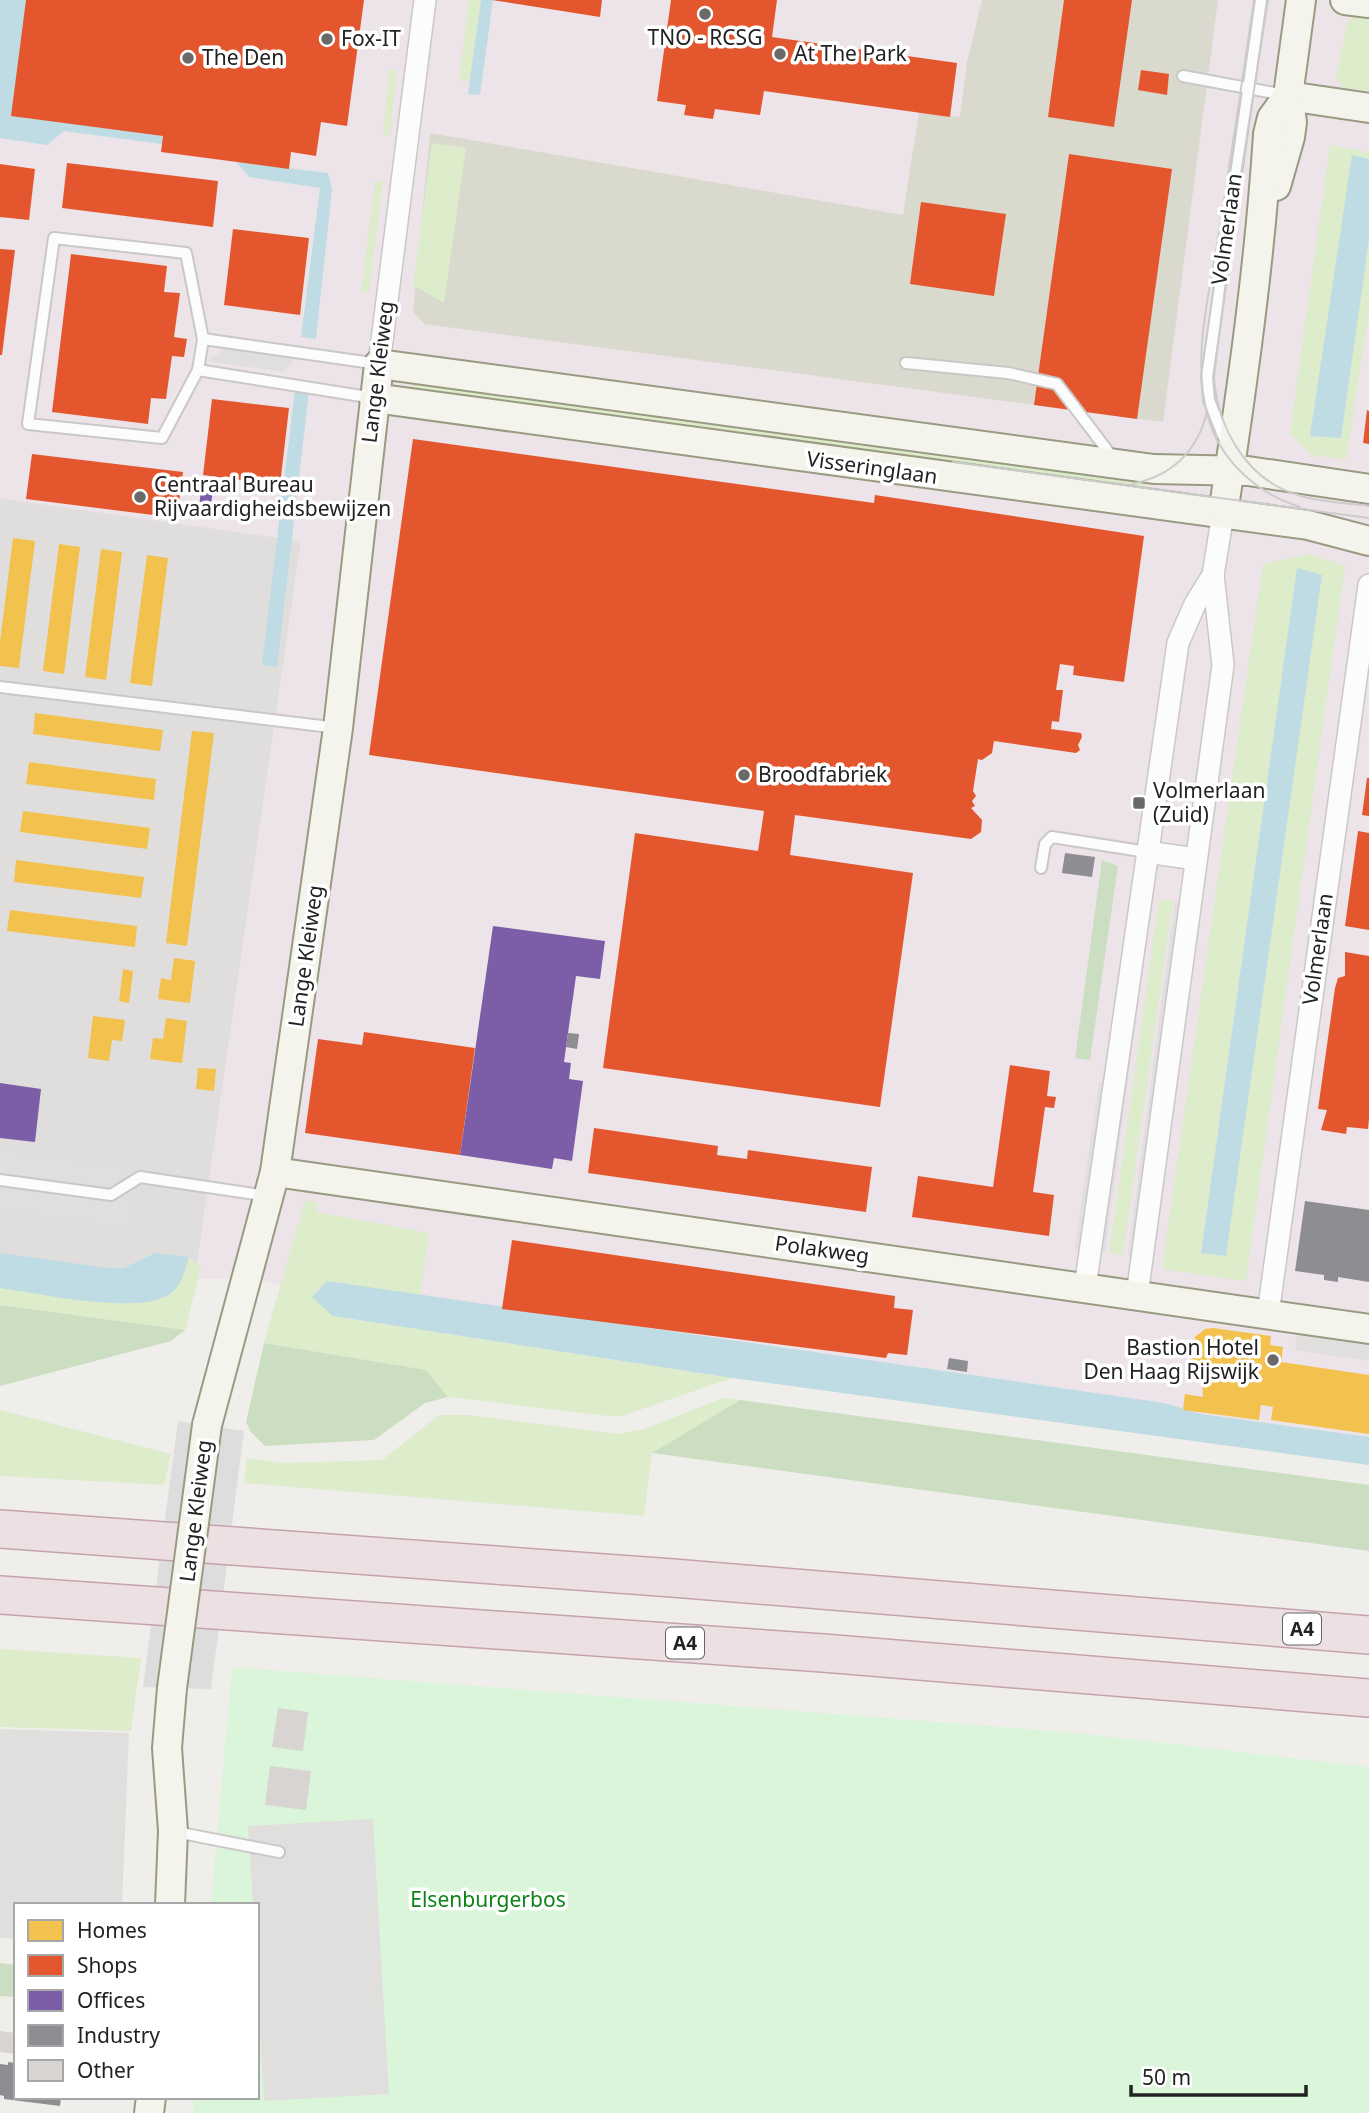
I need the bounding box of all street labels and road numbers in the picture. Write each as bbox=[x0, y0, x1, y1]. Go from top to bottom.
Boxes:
street label: Volmerlaan bbox=[1204, 171, 1248, 286]
street label: Lange Kleiweg bbox=[354, 299, 400, 445]
street label: Visseringlaan bbox=[805, 444, 939, 490]
street label: Lange Kleiweg bbox=[281, 883, 329, 1029]
street label: Volmerlaan bbox=[1295, 891, 1339, 1006]
street label: Polakweg bbox=[773, 1229, 871, 1269]
street label: Lange Kleiweg bbox=[172, 1438, 218, 1584]
road number: A4 bbox=[1283, 1614, 1321, 1644]
road number: A4 bbox=[666, 1628, 704, 1658]

